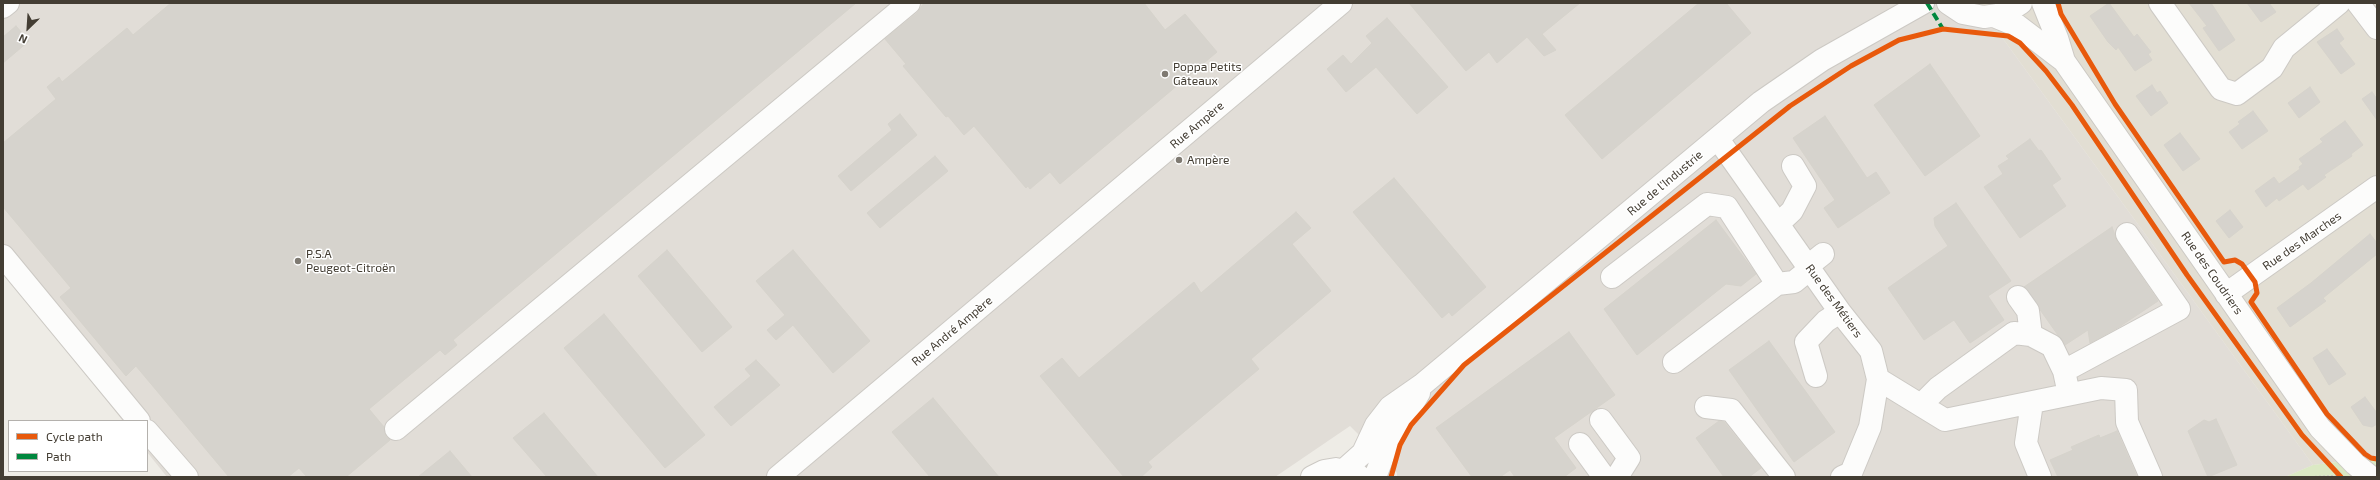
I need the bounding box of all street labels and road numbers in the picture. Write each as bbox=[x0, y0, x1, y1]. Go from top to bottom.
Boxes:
street label: Rue Ampère bbox=[1167, 98, 1227, 152]
street label: Rue de l'Industrie bbox=[1624, 147, 1706, 219]
street label: Rue des Marches bbox=[2260, 209, 2344, 273]
street label: Rue des Coudriers bbox=[2178, 229, 2246, 317]
street label: Rue des Métiers bbox=[1803, 261, 1865, 341]
street label: Rue André Ampère bbox=[909, 293, 995, 369]

